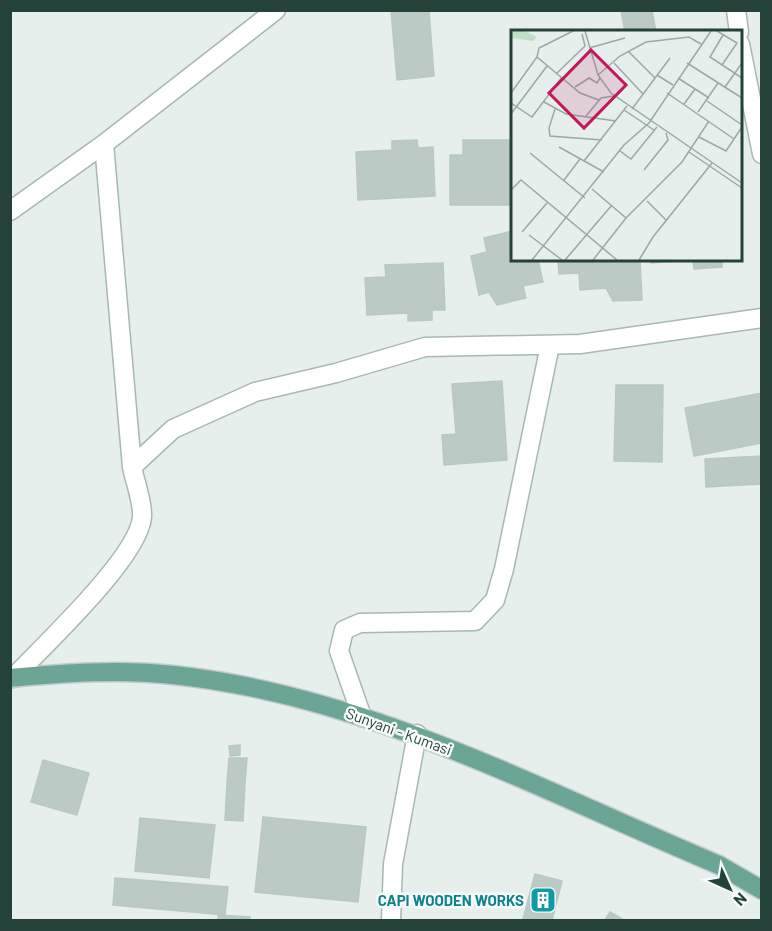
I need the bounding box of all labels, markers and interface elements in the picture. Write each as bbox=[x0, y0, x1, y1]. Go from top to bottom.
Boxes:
inset map bbox=[511, 30, 742, 261]
street label: Sunyani - Kumasi bbox=[344, 704, 454, 758]
north arrow bbox=[700, 859, 760, 919]
building icon: CAPI WOODEN WORKS bbox=[528, 885, 558, 915]
text: N bbox=[730, 889, 751, 910]
place label: CAPI WOODEN WORKS bbox=[378, 891, 524, 909]

